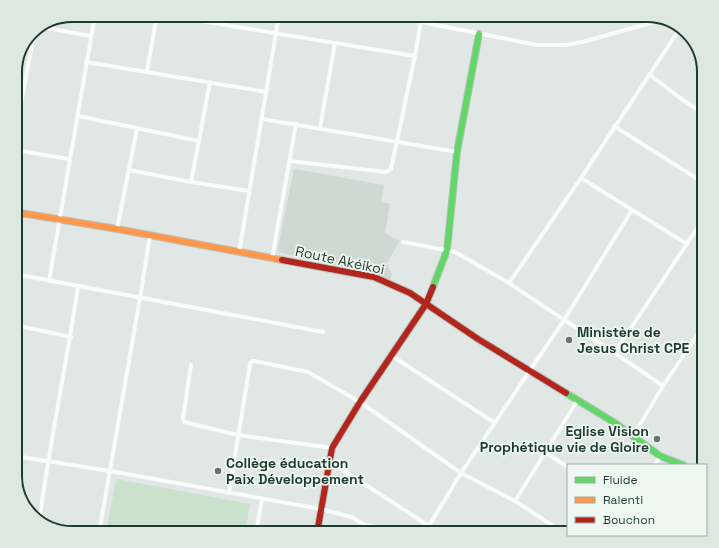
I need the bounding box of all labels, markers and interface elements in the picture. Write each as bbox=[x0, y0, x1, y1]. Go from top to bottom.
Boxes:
street label: Route Akéikoi bbox=[294, 242, 386, 278]
place label: Ministère de Jesus Christ CPE bbox=[577, 323, 689, 357]
marker: Ministère de Jesus Christ CPE bbox=[564, 335, 574, 345]
place label: Eglise Vision Prophétique vie de Gloire bbox=[480, 422, 649, 456]
marker: Eglise Vision Prophétique vie de Gloire bbox=[652, 434, 662, 444]
place label: Collège éducation Paix Développement bbox=[226, 454, 364, 488]
legend bbox=[567, 464, 707, 536]
marker: Collège éducation Paix Développement bbox=[213, 466, 223, 476]
text: Fluide bbox=[603, 472, 638, 488]
text: Ralenti bbox=[603, 492, 643, 508]
text: Bouchon bbox=[603, 512, 655, 528]

